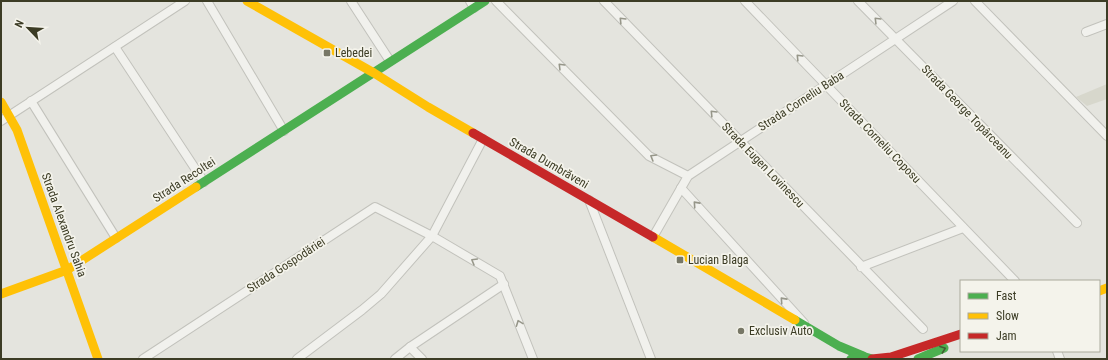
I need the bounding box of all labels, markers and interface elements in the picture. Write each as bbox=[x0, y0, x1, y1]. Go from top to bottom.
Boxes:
north arrow bbox=[8, 8, 48, 48]
one-way arrow bbox=[620, 17, 627, 25]
one-way arrow bbox=[874, 17, 882, 25]
text: N bbox=[12, 18, 27, 30]
place label: Lebedei bbox=[335, 46, 372, 60]
marker: Lebedei bbox=[322, 48, 332, 58]
one-way arrow bbox=[796, 54, 804, 62]
street label: Strada George Topârceanu bbox=[918, 62, 1016, 162]
one-way arrow bbox=[558, 63, 566, 71]
street label: Strada Corneliu Baba bbox=[756, 68, 847, 134]
street label: Strada Corneliu Coposu bbox=[836, 96, 924, 186]
one-way arrow bbox=[710, 110, 717, 118]
street label: Strada Eugen Lovinescu bbox=[719, 120, 807, 211]
street label: Strada Dumbrăveni bbox=[507, 135, 591, 191]
street label: Strada Recoltei bbox=[150, 155, 218, 205]
one-way arrow bbox=[650, 155, 657, 162]
street label: Strada Alexandru Sahia bbox=[39, 171, 89, 279]
one-way arrow bbox=[693, 202, 700, 209]
street label: Strada Gospodăriei bbox=[244, 235, 328, 295]
place label: Lucian Blaga bbox=[688, 253, 749, 267]
marker: Lucian Blaga bbox=[675, 255, 685, 265]
one-way arrow bbox=[471, 258, 478, 265]
legend bbox=[960, 280, 1100, 352]
text: Fast bbox=[996, 289, 1017, 303]
one-way arrow bbox=[781, 298, 788, 305]
text: Slow bbox=[996, 309, 1019, 323]
one-way arrow bbox=[515, 319, 523, 326]
place label: Exclusiv Auto bbox=[749, 324, 812, 338]
marker: Exclusiv Auto bbox=[736, 326, 746, 336]
text: Jam bbox=[996, 329, 1017, 343]
one-way arrow bbox=[940, 345, 947, 353]

